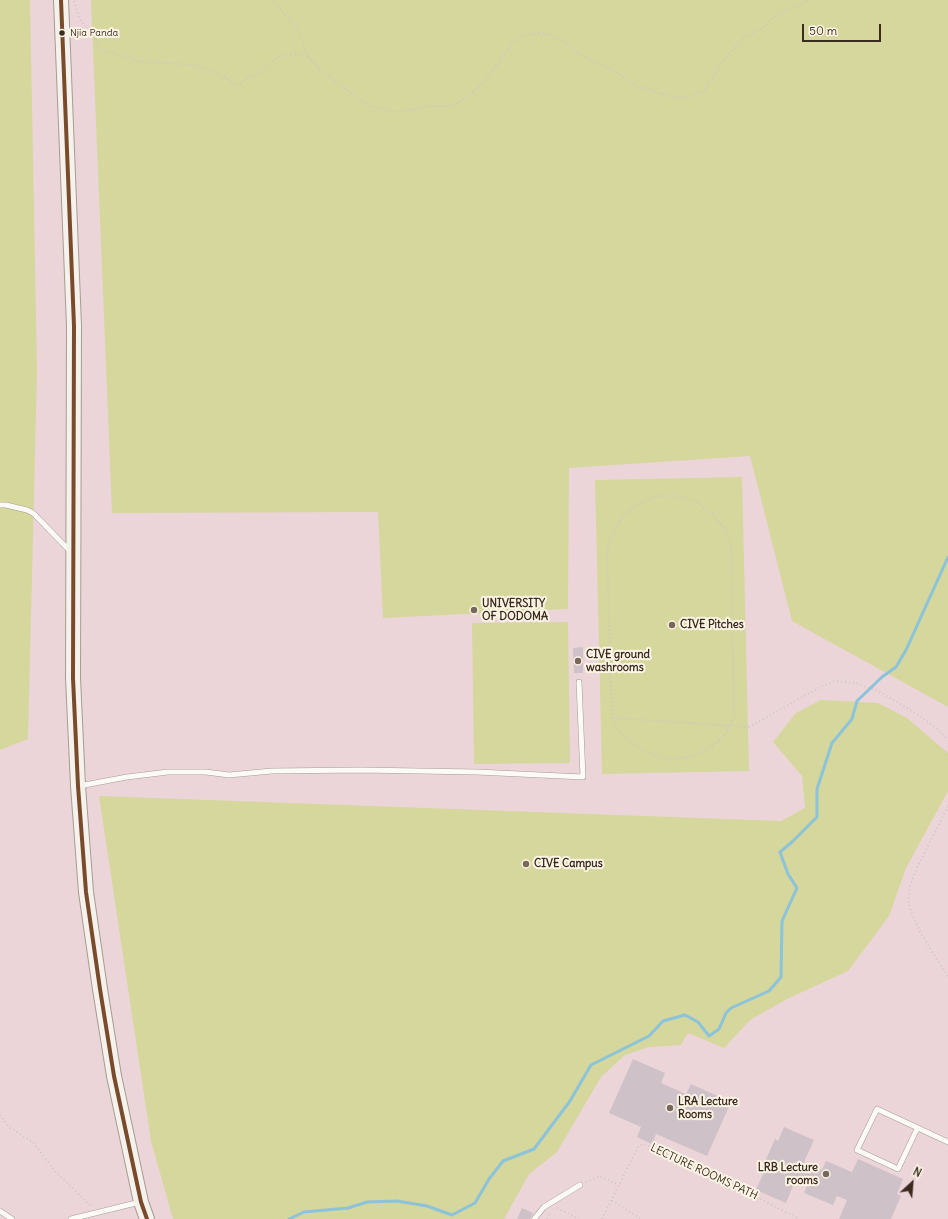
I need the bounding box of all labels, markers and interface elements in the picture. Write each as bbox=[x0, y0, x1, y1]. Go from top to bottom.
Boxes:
scale bar bbox=[804, 16, 883, 42]
text: 50 m bbox=[809, 23, 837, 38]
place label: Njia Panda bbox=[70, 27, 118, 39]
marker: Njia Panda bbox=[57, 28, 67, 38]
place label: UNIVERSITY OF DODOMA bbox=[482, 597, 548, 623]
marker: UNIVERSITY OF DODOMA bbox=[469, 605, 479, 615]
place label: CIVE Pitches bbox=[680, 618, 744, 632]
marker: CIVE Pitches bbox=[667, 620, 677, 630]
place label: CIVE ground washrooms bbox=[586, 648, 650, 674]
marker: CIVE ground washrooms bbox=[573, 656, 583, 666]
place label: CIVE Campus bbox=[534, 857, 603, 871]
marker: CIVE Campus bbox=[521, 859, 531, 869]
place label: LRA Lecture Rooms bbox=[678, 1095, 738, 1121]
marker: LRA Lecture Rooms bbox=[665, 1103, 675, 1113]
street label: LECTURE ROOMS PATH bbox=[648, 1141, 760, 1203]
place label: LRB Lecture rooms bbox=[758, 1161, 818, 1187]
north arrow bbox=[892, 1163, 932, 1203]
text: N bbox=[911, 1164, 924, 1180]
marker: LRB Lecture rooms bbox=[821, 1169, 831, 1179]

